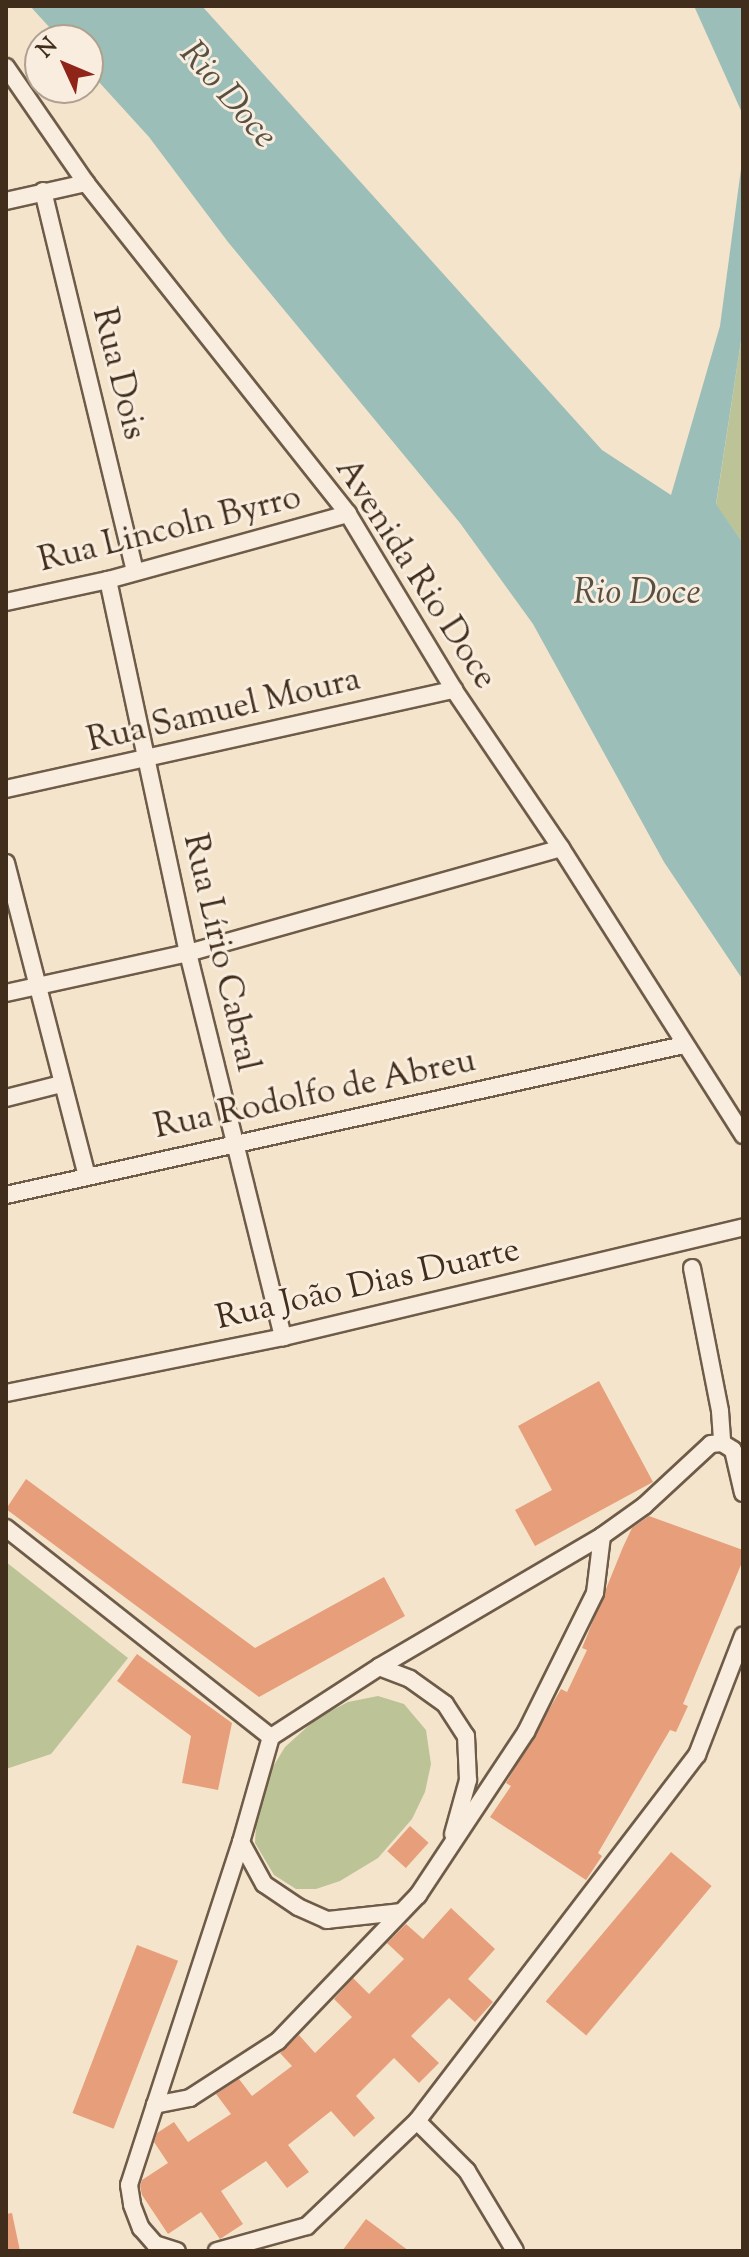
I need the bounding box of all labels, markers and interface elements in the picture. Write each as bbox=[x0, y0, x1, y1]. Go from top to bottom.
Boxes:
north arrow bbox=[24, 24, 104, 104]
text: N bbox=[31, 31, 66, 66]
water label: Rio Doce bbox=[169, 34, 285, 158]
street label: Rua Dois bbox=[82, 304, 154, 444]
street label: Avenida Rio Doce bbox=[325, 451, 505, 697]
street label: Rua Lincoln Byrro bbox=[35, 478, 305, 582]
water label: Rio Doce bbox=[573, 573, 701, 617]
street label: Rua Samuel Moura bbox=[84, 660, 364, 762]
street label: Rua Lírio Cabral bbox=[173, 830, 267, 1076]
street label: Rua Rodolfo de Abreu bbox=[151, 1041, 479, 1149]
street label: Rua João Dias Duarte bbox=[212, 1230, 524, 1340]

